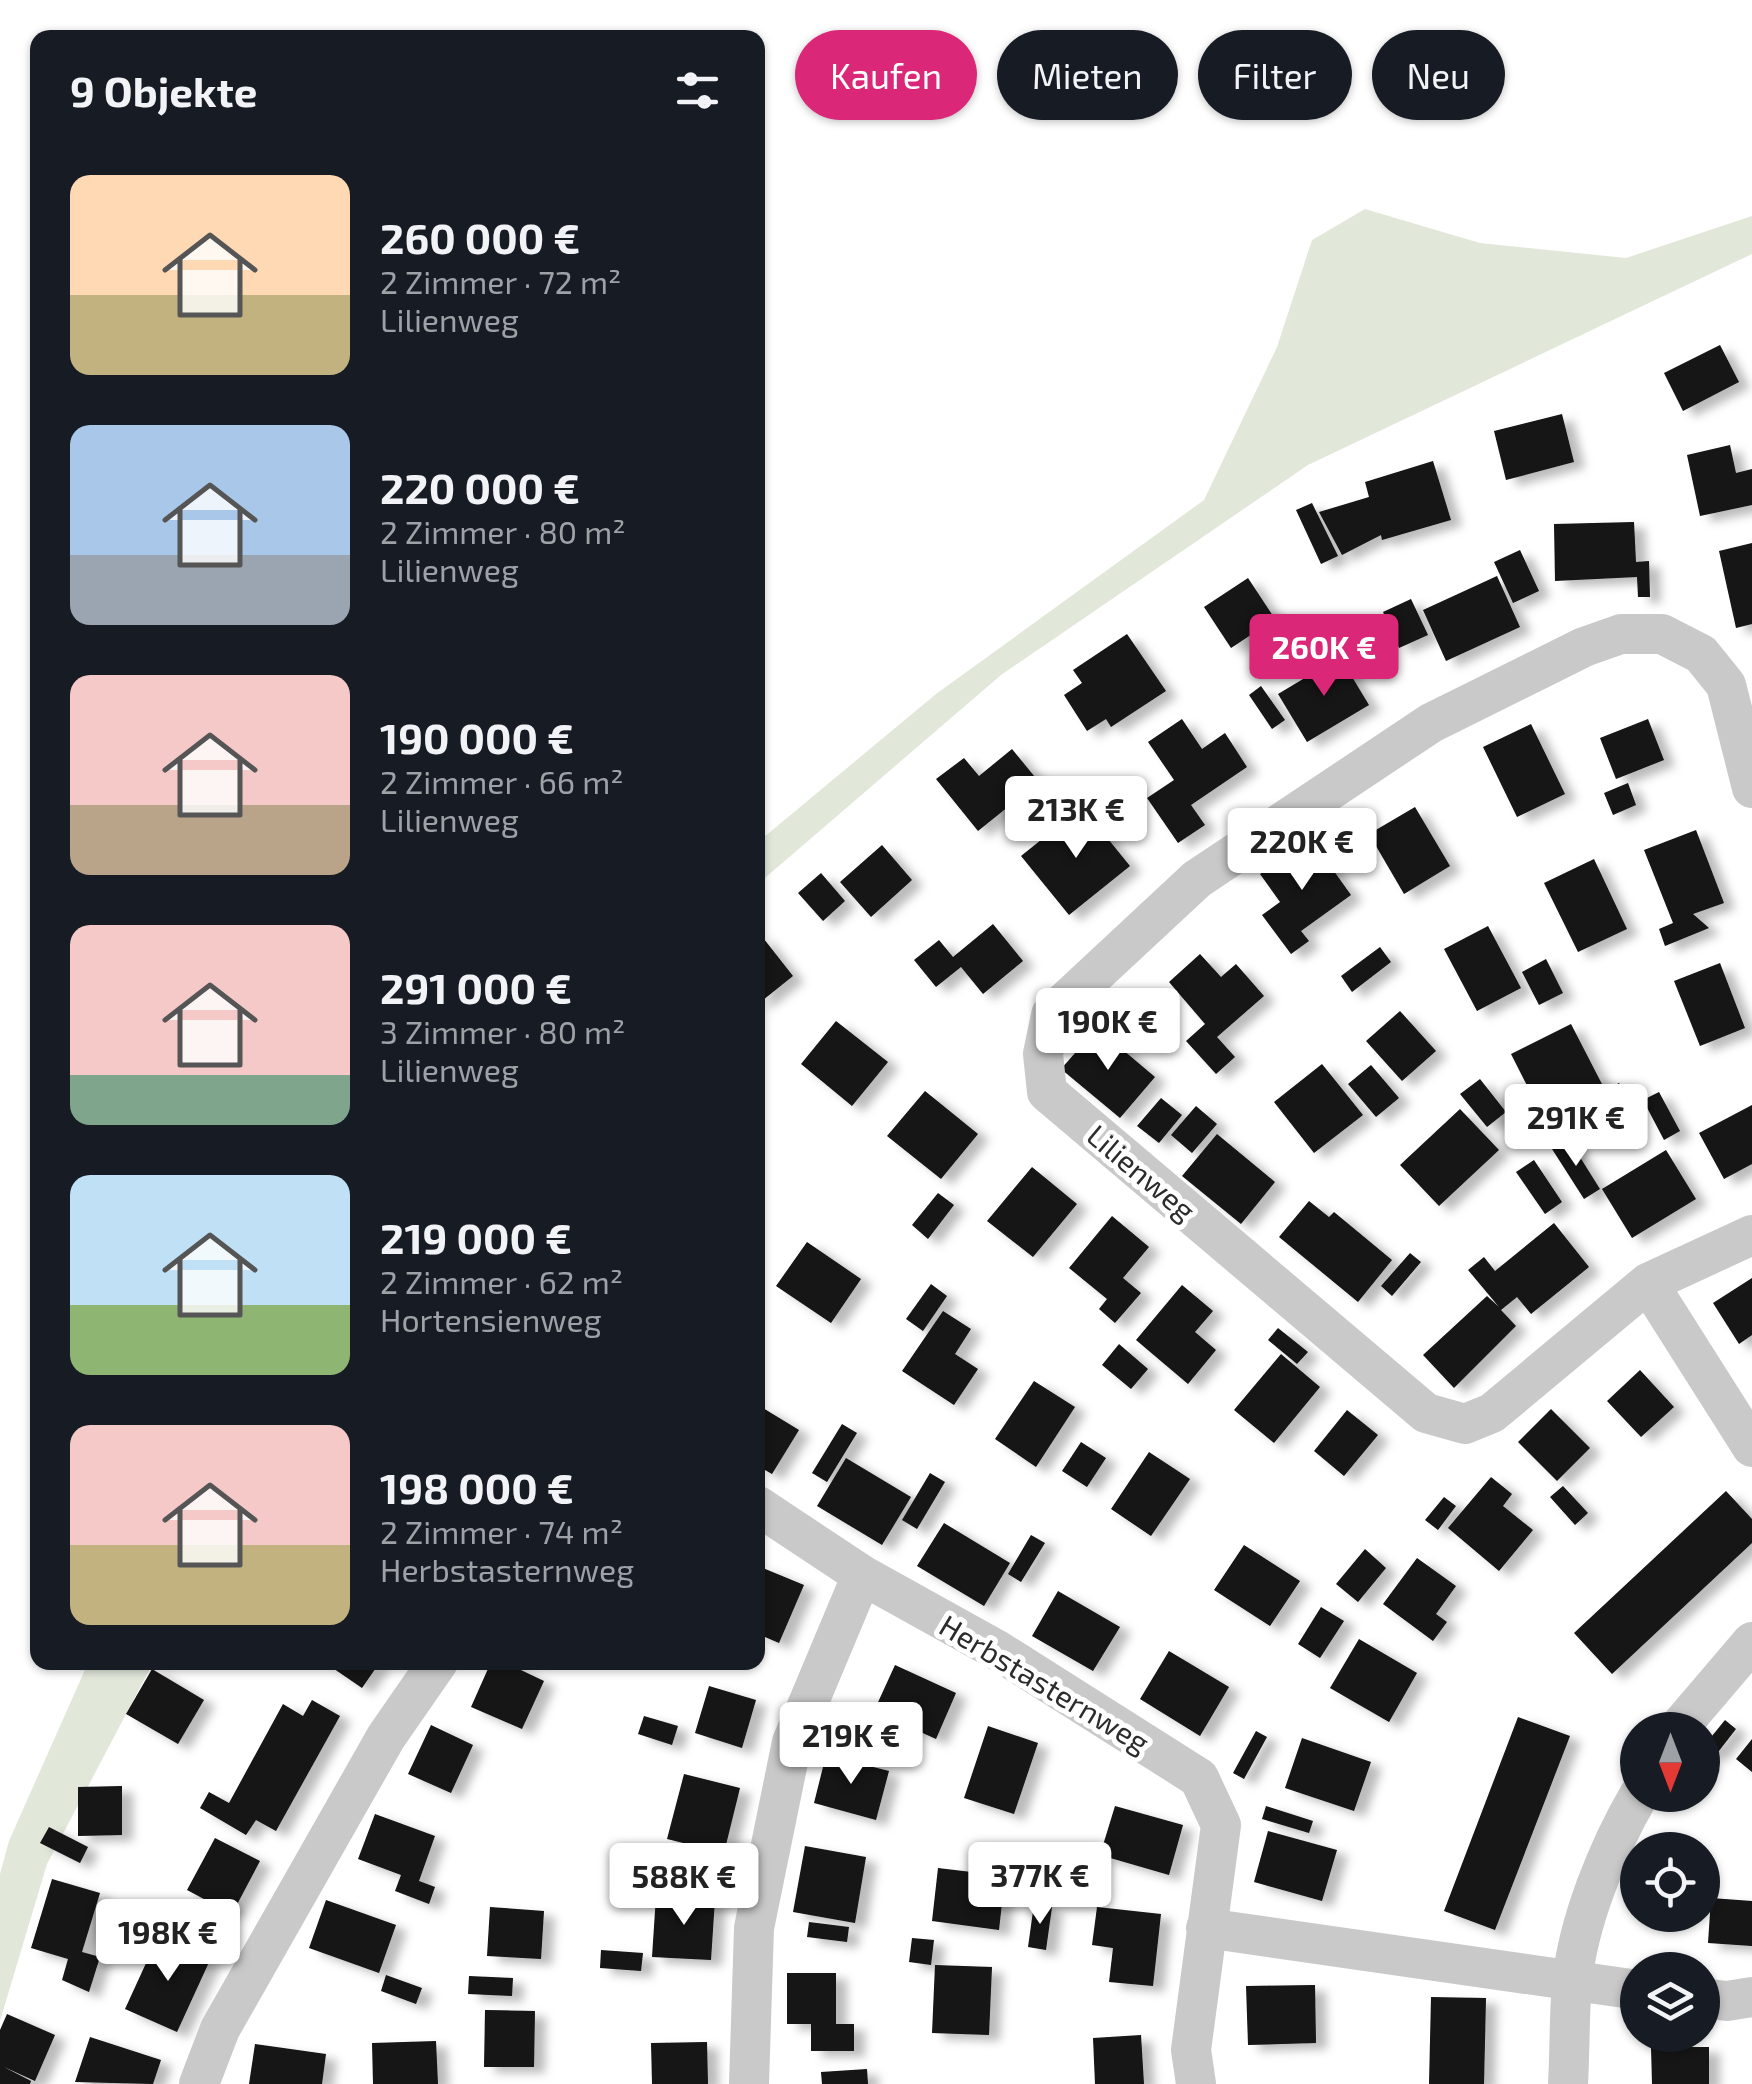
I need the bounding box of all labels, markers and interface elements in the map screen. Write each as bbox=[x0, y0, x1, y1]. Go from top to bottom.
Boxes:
chip: Kaufen bbox=[795, 30, 977, 120]
chip: Mieten bbox=[997, 30, 1178, 120]
chip: Filter bbox=[1198, 30, 1352, 120]
chip: Neu bbox=[1372, 30, 1505, 120]
icon: filters bbox=[670, 63, 725, 118]
text: 9 Objekte bbox=[70, 65, 257, 115]
text: 260 000 € bbox=[380, 212, 580, 262]
icon: home bbox=[150, 215, 270, 335]
text: 2 Zimmer · 72 m² bbox=[380, 262, 621, 300]
text: Lilienweg bbox=[380, 300, 519, 338]
text: 220 000 € bbox=[380, 462, 580, 512]
icon: home bbox=[150, 465, 270, 585]
text: 2 Zimmer · 80 m² bbox=[380, 512, 626, 550]
text: Lilienweg bbox=[380, 550, 519, 588]
pin: 260K € bbox=[1243, 614, 1405, 699]
text: 260K € bbox=[1271, 627, 1377, 665]
text: 190 000 € bbox=[380, 712, 574, 762]
icon: home bbox=[150, 715, 270, 835]
text: 2 Zimmer · 66 m² bbox=[380, 762, 623, 800]
pin: 213K € bbox=[995, 776, 1157, 861]
text: 213K € bbox=[1027, 789, 1125, 827]
text: Lilienweg bbox=[380, 800, 519, 838]
pin: 220K € bbox=[1221, 808, 1383, 893]
text: 220K € bbox=[1250, 821, 1354, 859]
text: 291 000 € bbox=[380, 962, 572, 1012]
icon: home bbox=[150, 965, 270, 1085]
pin: 190K € bbox=[1027, 988, 1189, 1073]
text: 190K € bbox=[1058, 1001, 1158, 1039]
text: 3 Zimmer · 80 m² bbox=[380, 1012, 625, 1050]
text: Lilienweg bbox=[380, 1050, 519, 1088]
pin: 291K € bbox=[1495, 1084, 1657, 1169]
text: 291K € bbox=[1527, 1097, 1625, 1135]
street label: Lilienweg bbox=[1081, 1116, 1204, 1228]
text: 219 000 € bbox=[380, 1212, 572, 1262]
icon: home bbox=[150, 1215, 270, 1335]
text: 2 Zimmer · 62 m² bbox=[380, 1262, 623, 1300]
text: Hortensienweg bbox=[380, 1300, 602, 1338]
text: 198 000 € bbox=[380, 1462, 574, 1512]
icon: home bbox=[150, 1465, 270, 1585]
text: 2 Zimmer · 74 m² bbox=[380, 1512, 623, 1550]
text: Herbstasternweg bbox=[380, 1550, 634, 1588]
street label: Herbstasternweg bbox=[934, 1606, 1157, 1760]
pin: 219K € bbox=[770, 1702, 932, 1787]
north arrow bbox=[1620, 1712, 1720, 1812]
map controls bbox=[1620, 1712, 1720, 2052]
text: 219K € bbox=[802, 1715, 900, 1753]
button: locate bbox=[1620, 1832, 1720, 1932]
pin: 377K € bbox=[959, 1842, 1121, 1927]
pin: 588K € bbox=[603, 1843, 765, 1928]
text: 377K € bbox=[990, 1855, 1090, 1893]
text: 588K € bbox=[632, 1856, 736, 1894]
pin: 198K € bbox=[87, 1899, 249, 1984]
text: 198K € bbox=[118, 1912, 218, 1950]
button: layers bbox=[1620, 1952, 1720, 2052]

